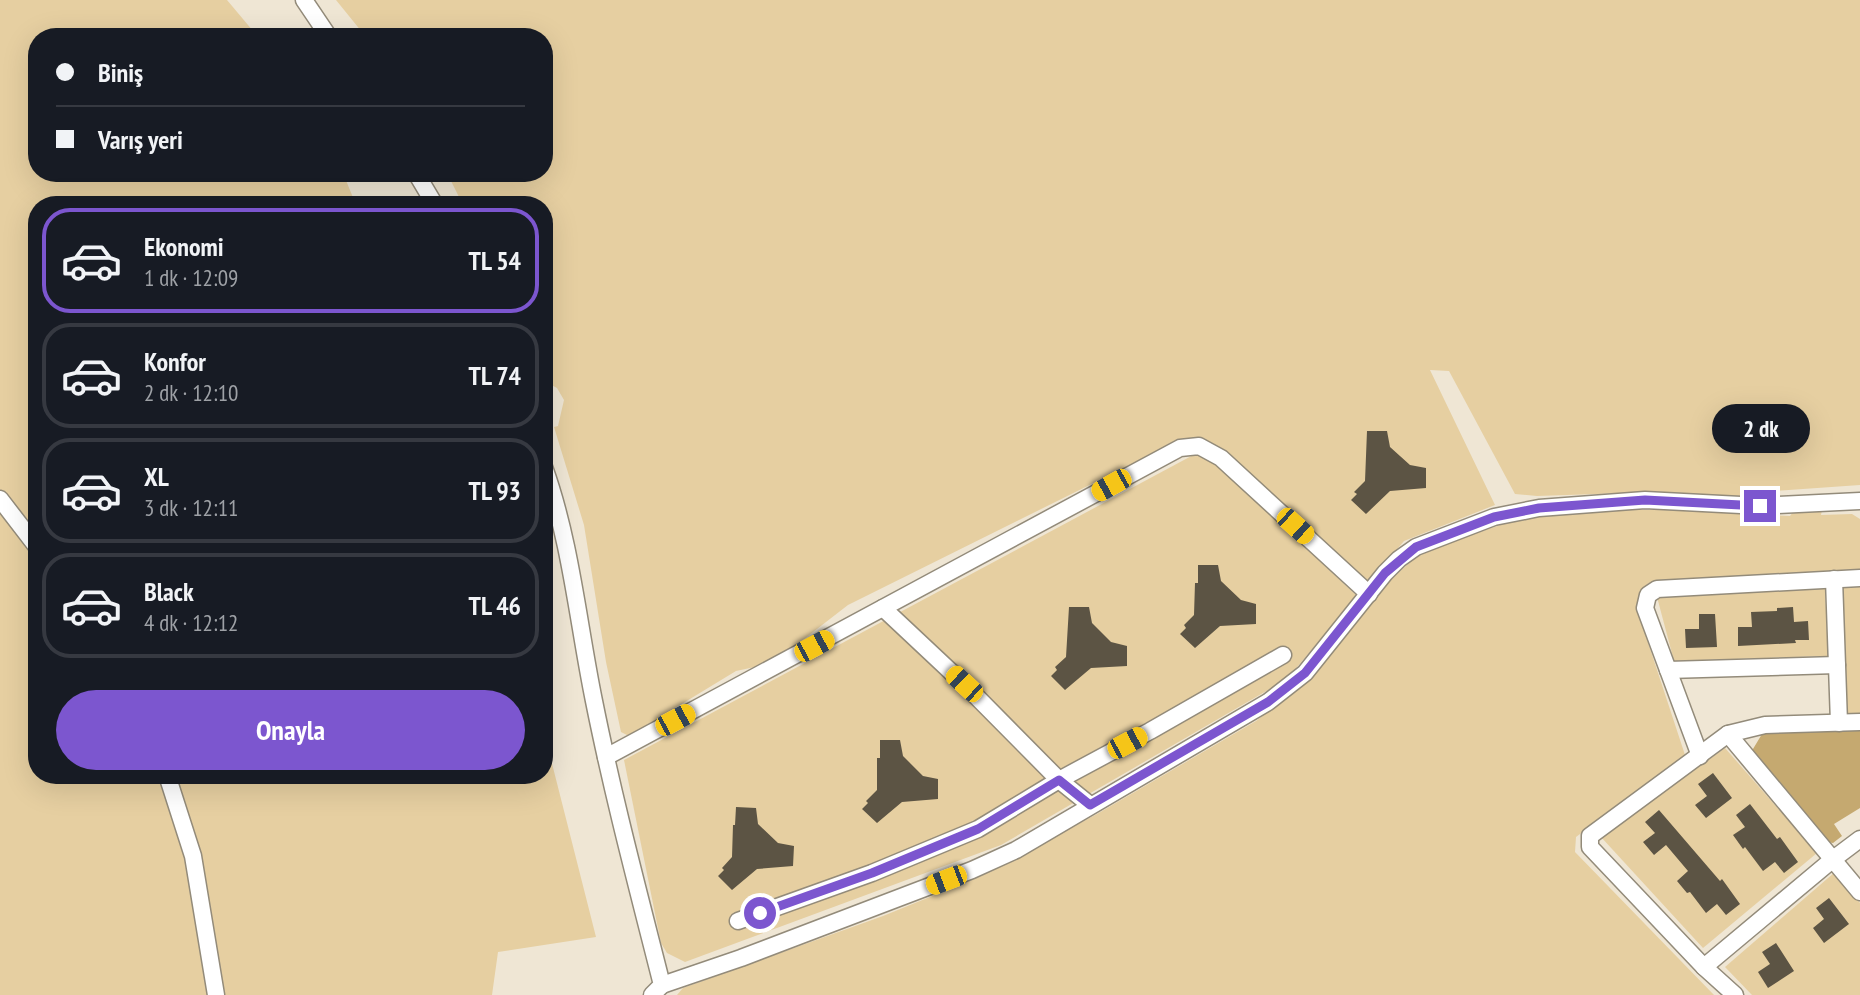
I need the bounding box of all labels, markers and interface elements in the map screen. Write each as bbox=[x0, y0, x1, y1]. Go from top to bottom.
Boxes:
text: Biniş bbox=[98, 56, 143, 89]
text: Varış yeri bbox=[98, 123, 183, 156]
icon: car bbox=[60, 229, 123, 292]
text: Ekonomi bbox=[144, 230, 224, 263]
text: TL 54 bbox=[469, 244, 521, 277]
text: 1 dk · 12:09 bbox=[144, 263, 238, 292]
icon: car bbox=[60, 344, 123, 407]
text: Konfor bbox=[144, 345, 206, 378]
text: TL 74 bbox=[469, 359, 521, 392]
text: 2 dk · 12:10 bbox=[144, 378, 238, 407]
callout: 2 dk bbox=[1711, 405, 1809, 454]
text: 2 dk bbox=[1743, 414, 1779, 443]
icon: car bbox=[60, 459, 123, 522]
text: XL bbox=[144, 460, 169, 493]
car bbox=[1088, 466, 1135, 504]
text: TL 93 bbox=[469, 474, 521, 507]
route end bbox=[1744, 490, 1776, 522]
text: 3 dk · 12:11 bbox=[144, 493, 238, 522]
car bbox=[1273, 504, 1318, 548]
icon: car bbox=[60, 574, 123, 637]
text: Black bbox=[144, 575, 194, 608]
text: TL 46 bbox=[469, 589, 521, 622]
text: 4 dk · 12:12 bbox=[144, 608, 238, 637]
car bbox=[791, 627, 838, 665]
car bbox=[942, 662, 987, 706]
button: Onayla bbox=[56, 690, 525, 770]
car bbox=[652, 701, 699, 739]
car bbox=[1104, 724, 1151, 762]
car bbox=[923, 863, 970, 897]
route start bbox=[744, 897, 776, 929]

